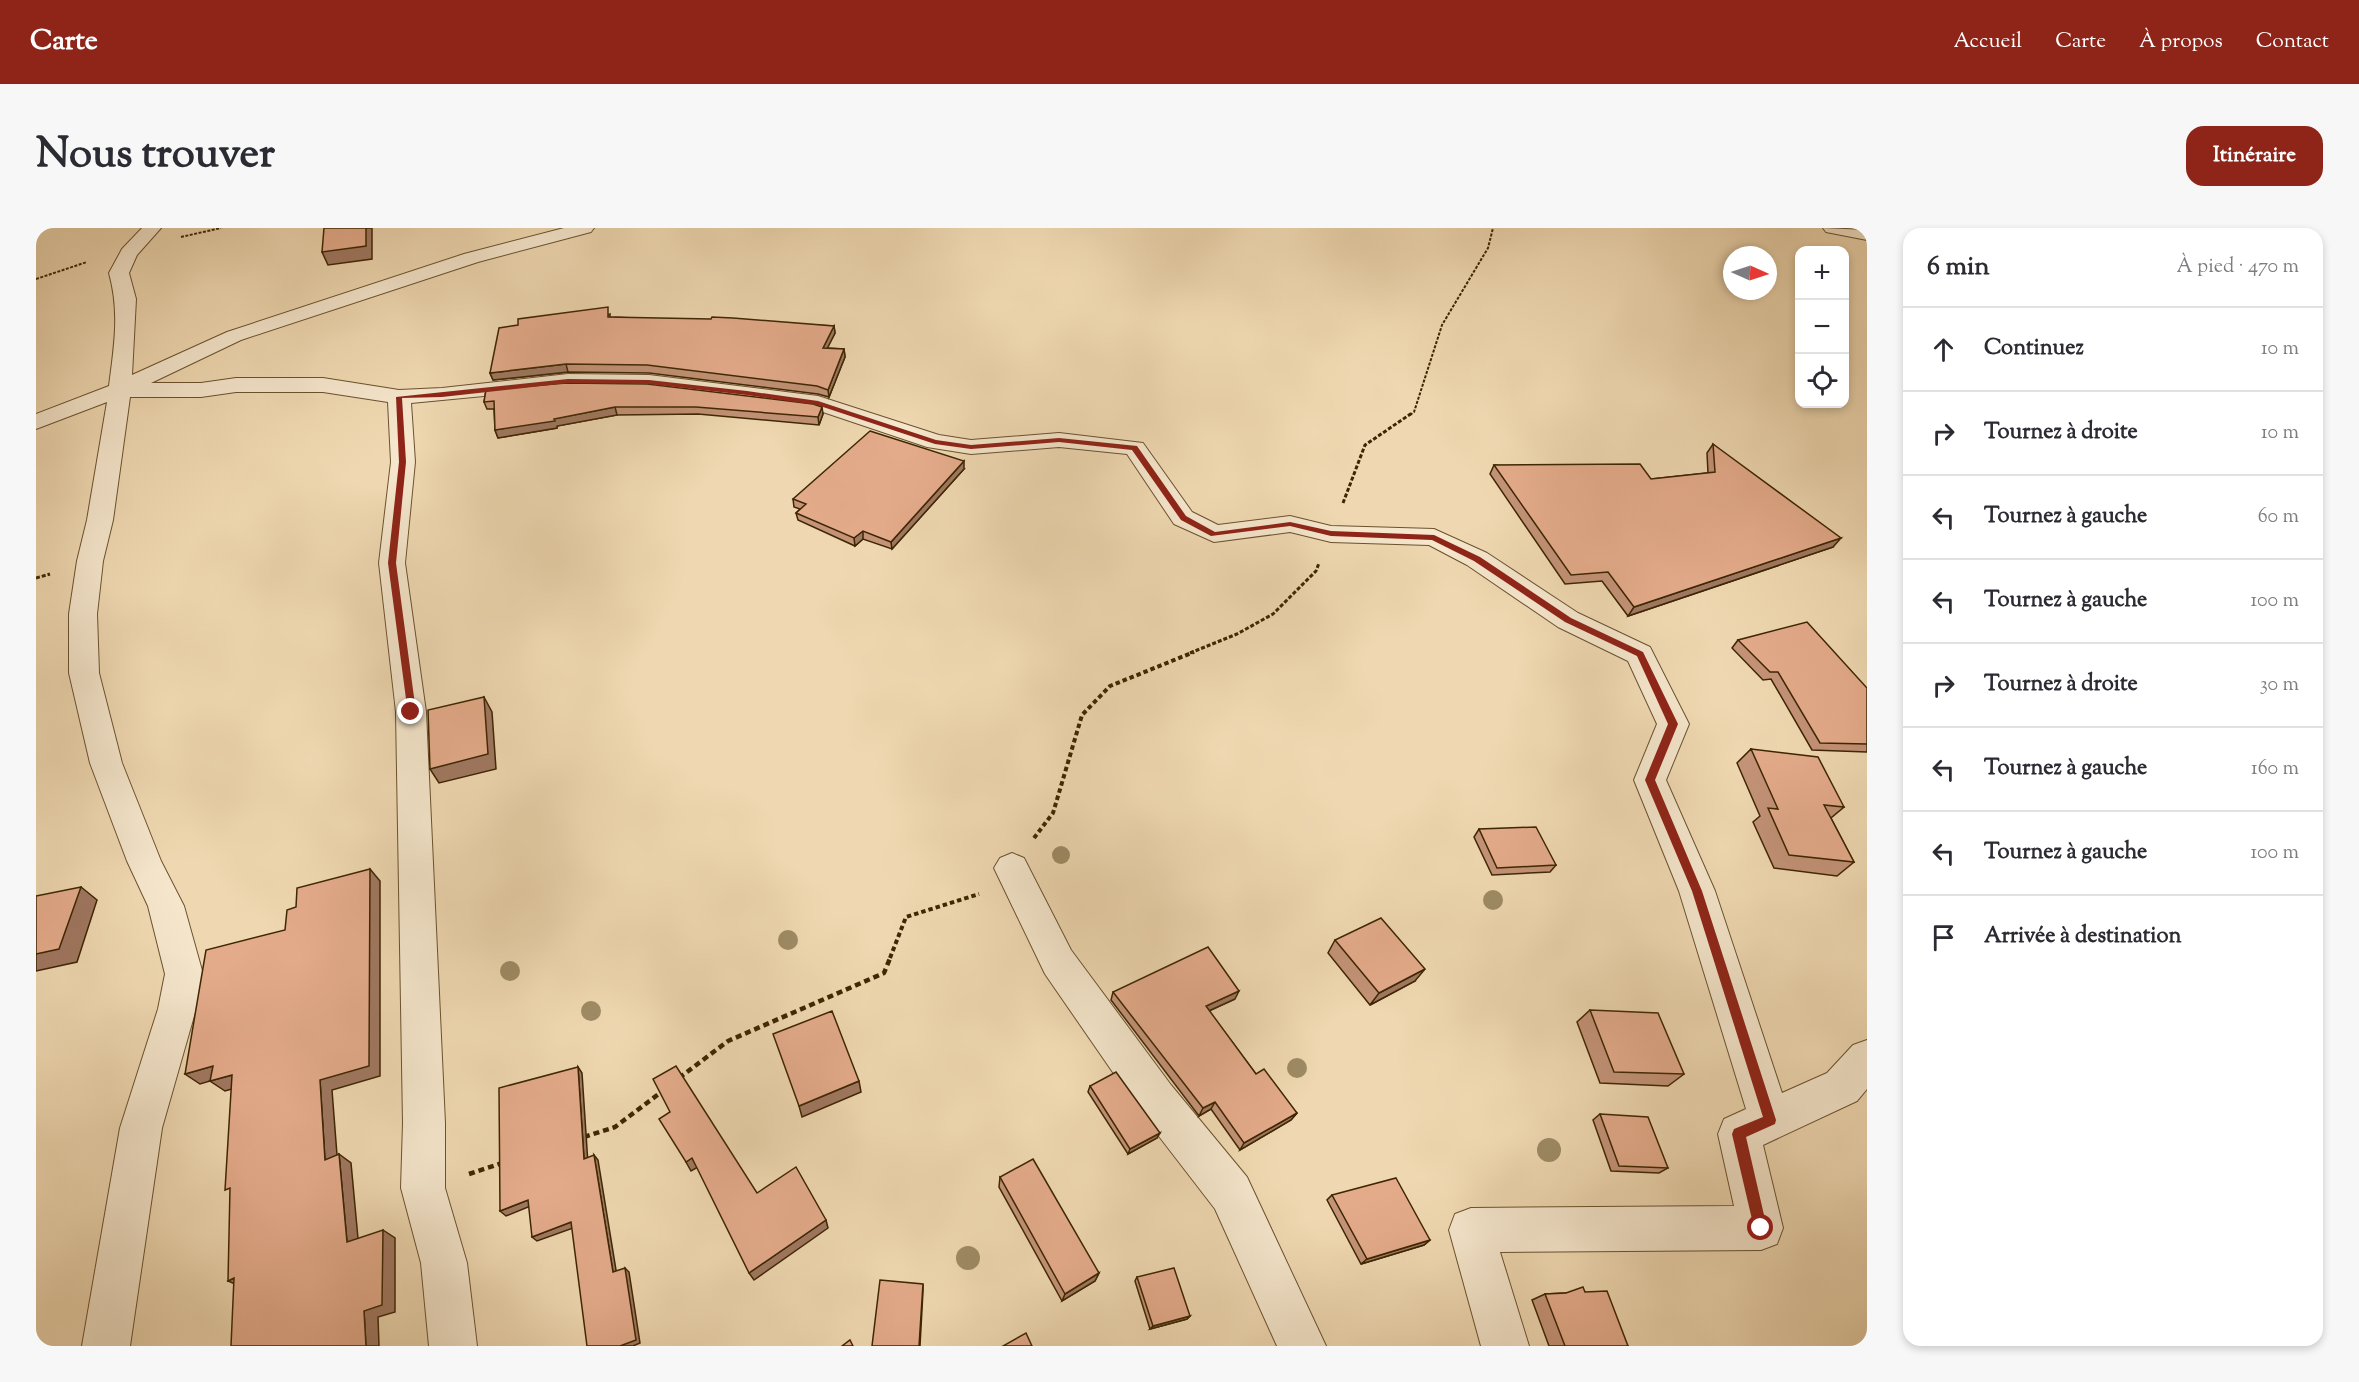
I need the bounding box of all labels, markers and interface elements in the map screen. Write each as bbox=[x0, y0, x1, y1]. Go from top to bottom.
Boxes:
text: Carte bbox=[30, 22, 98, 62]
text: Accueil bbox=[1954, 27, 2022, 57]
text: Carte bbox=[2055, 27, 2106, 57]
text: À propos bbox=[2139, 27, 2223, 57]
text: Contact bbox=[2256, 27, 2329, 57]
text: Nous trouver bbox=[36, 126, 275, 186]
button: Itinéraire bbox=[2186, 126, 2323, 186]
north arrow bbox=[1723, 246, 1777, 300]
map controls bbox=[1795, 246, 1849, 408]
button: + bbox=[1795, 246, 1849, 300]
text: 6 min bbox=[1927, 249, 1990, 286]
text: À pied · 470 m bbox=[2177, 253, 2299, 282]
button: − bbox=[1795, 300, 1849, 354]
icon: ahead bbox=[1927, 333, 1960, 366]
text: Continuez bbox=[1984, 333, 2084, 365]
text: 10 m bbox=[2261, 335, 2299, 364]
button: locate bbox=[1795, 354, 1849, 408]
icon: right bbox=[1927, 417, 1960, 450]
text: Tournez à droite bbox=[1984, 417, 2138, 449]
text: 10 m bbox=[2261, 419, 2299, 448]
icon: left bbox=[1927, 501, 1960, 534]
text: Tournez à gauche bbox=[1984, 501, 2147, 533]
text: 60 m bbox=[2258, 503, 2299, 532]
icon: left bbox=[1927, 585, 1960, 618]
text: Tournez à gauche bbox=[1984, 585, 2147, 617]
text: 100 m bbox=[2250, 587, 2299, 616]
icon: right bbox=[1927, 669, 1960, 702]
text: Tournez à droite bbox=[1984, 669, 2138, 701]
text: 30 m bbox=[2260, 671, 2299, 700]
route end bbox=[397, 698, 423, 724]
icon: left bbox=[1927, 753, 1960, 786]
text: Tournez à gauche bbox=[1984, 753, 2147, 785]
text: 160 m bbox=[2251, 755, 2299, 784]
icon: left bbox=[1927, 837, 1960, 870]
text: Tournez à gauche bbox=[1984, 837, 2147, 869]
text: 100 m bbox=[2250, 839, 2299, 868]
icon: arrive bbox=[1927, 921, 1960, 954]
text: Arrivée à destination bbox=[1984, 921, 2181, 953]
route start bbox=[1747, 1214, 1773, 1240]

